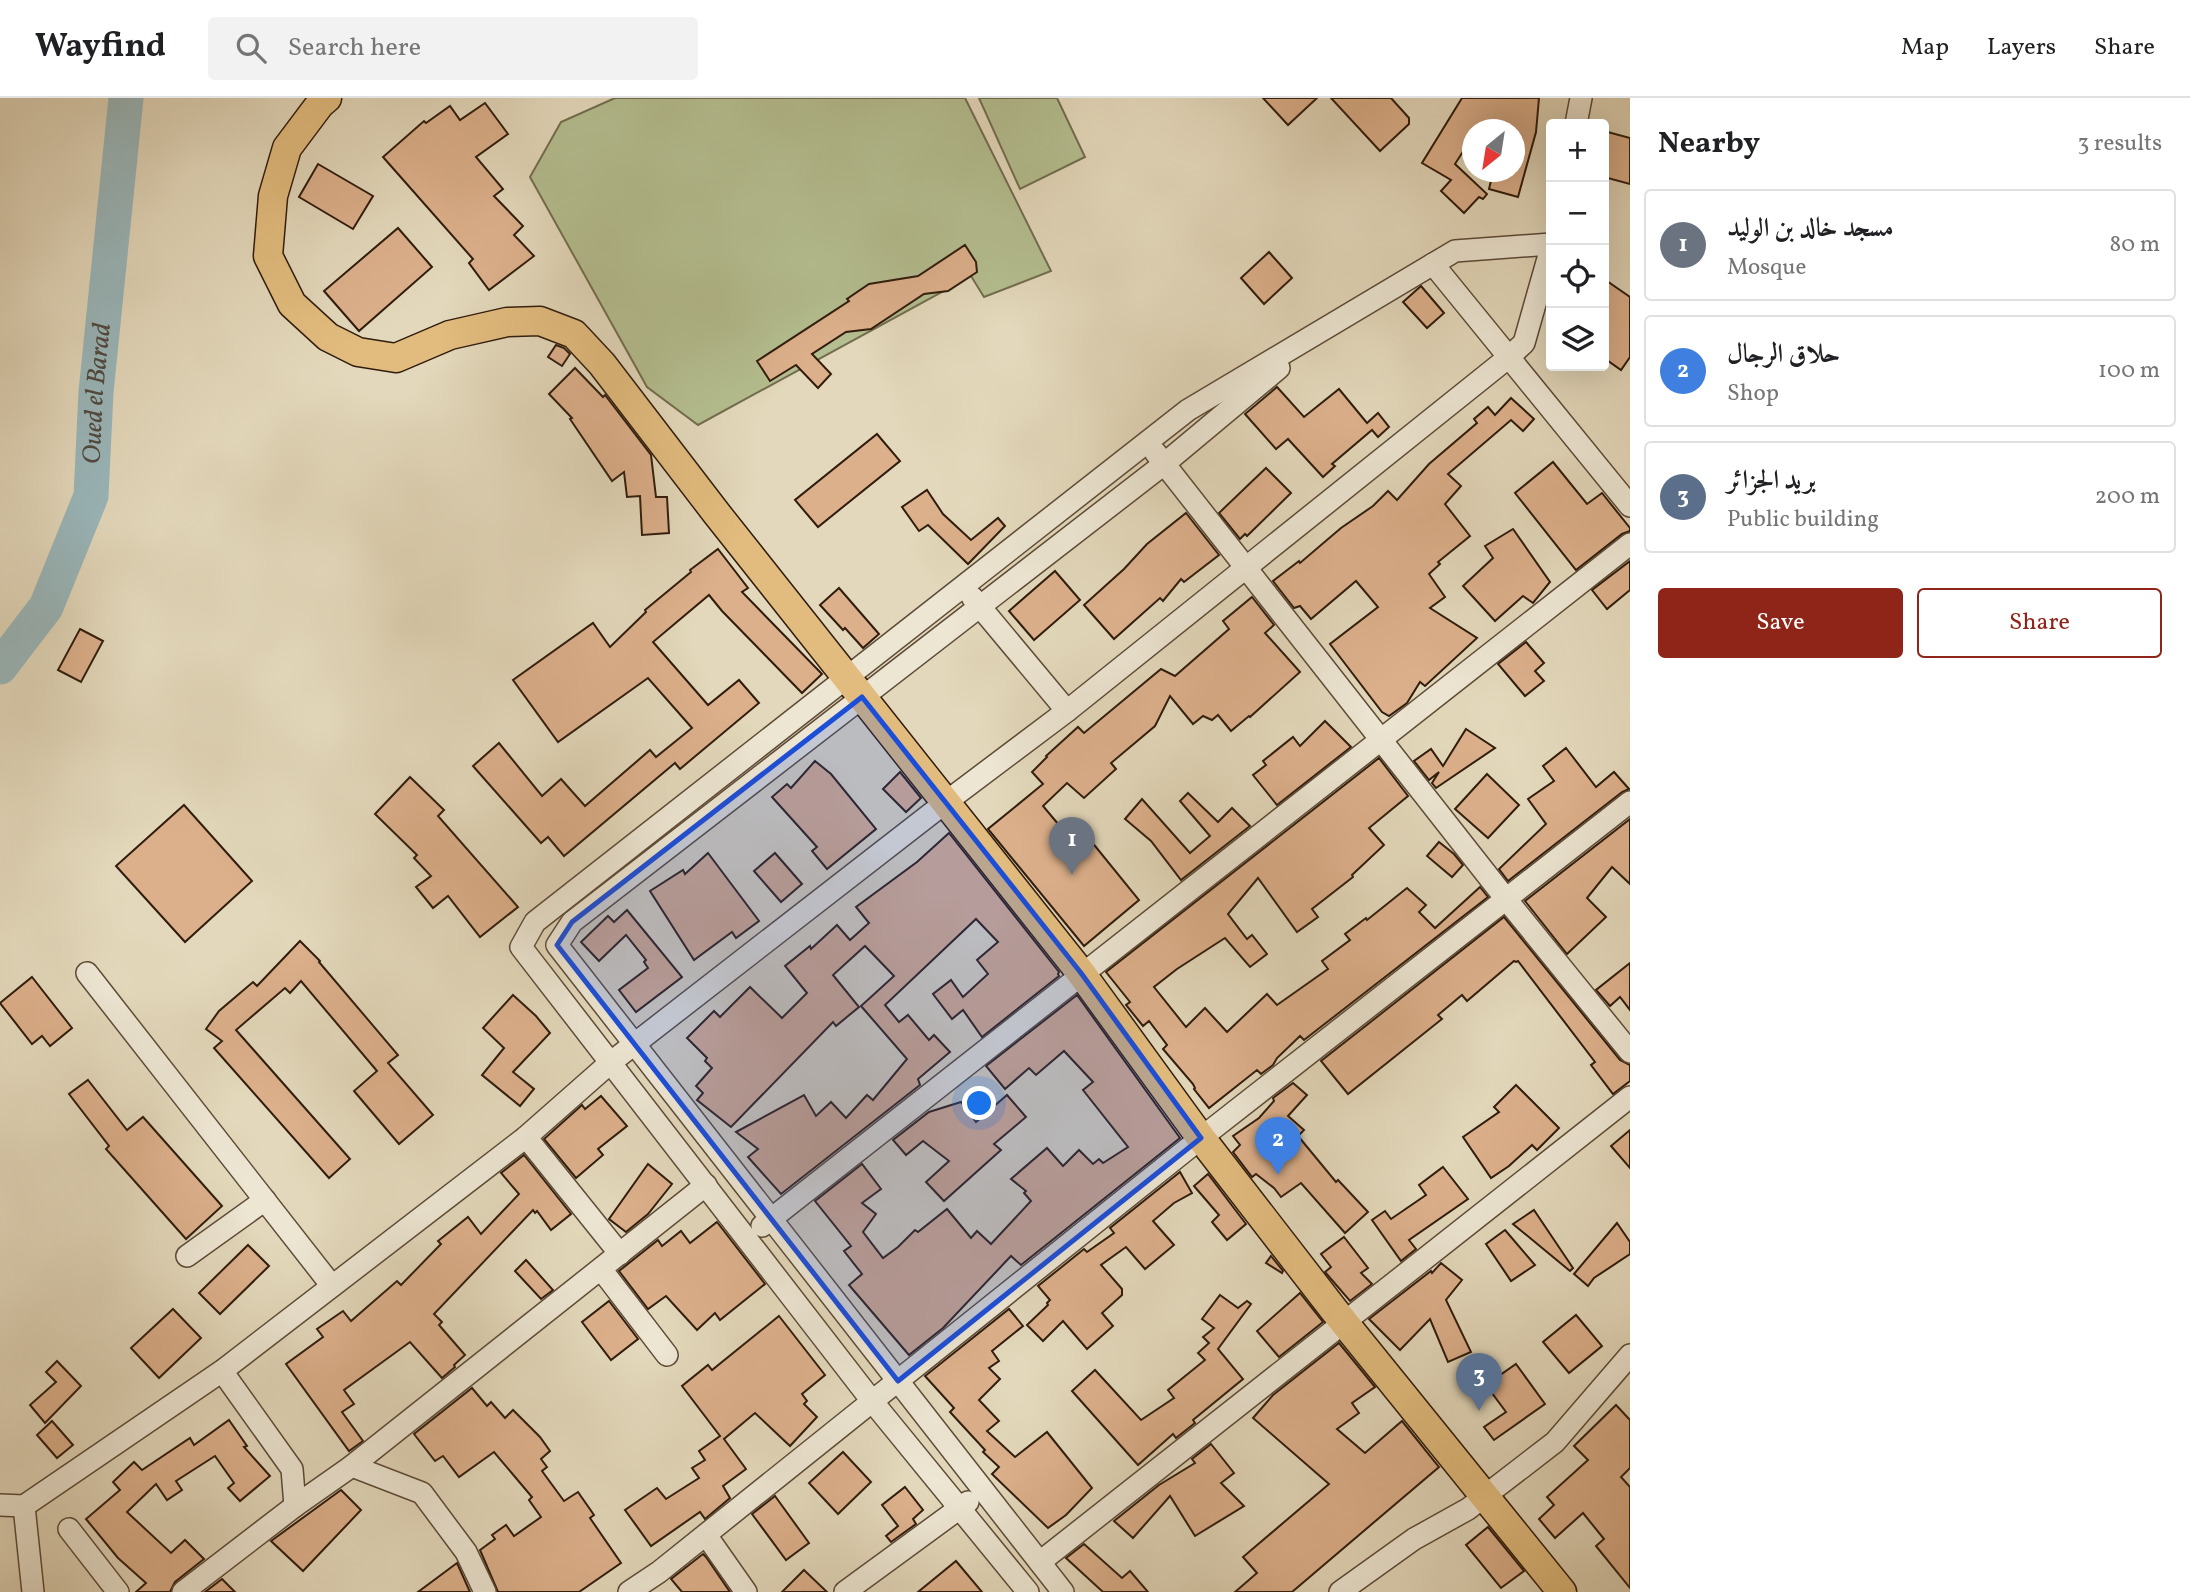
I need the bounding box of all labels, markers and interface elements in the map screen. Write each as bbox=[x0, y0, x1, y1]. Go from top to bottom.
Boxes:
search box bbox=[208, 17, 698, 80]
text: Wayfind bbox=[35, 25, 166, 71]
icon: search bbox=[232, 29, 270, 67]
text: Search here bbox=[288, 30, 421, 66]
text: Map bbox=[1901, 31, 1949, 65]
text: Layers bbox=[1987, 31, 2056, 65]
text: Share bbox=[2094, 31, 2155, 65]
north arrow bbox=[1462, 119, 1525, 182]
map controls bbox=[1546, 119, 1609, 371]
button: + bbox=[1546, 119, 1609, 182]
text: Nearby bbox=[1658, 123, 1760, 165]
text: 3 results bbox=[2077, 128, 2162, 160]
button: − bbox=[1546, 182, 1609, 245]
text: مسجد خالد بن الوليد bbox=[1727, 211, 1894, 247]
text: 1 bbox=[1678, 229, 1688, 261]
text: 80 m bbox=[2110, 229, 2160, 261]
button: locate bbox=[1546, 245, 1609, 308]
text: Mosque bbox=[1727, 252, 1806, 284]
button: layers bbox=[1546, 308, 1609, 371]
water label: Oued el Barad bbox=[75, 321, 121, 465]
text: حلاق الرجال bbox=[1727, 337, 1840, 373]
text: 2 bbox=[1677, 355, 1689, 387]
text: 100 m bbox=[2098, 355, 2160, 387]
text: Shop bbox=[1727, 378, 1779, 410]
text: بريد الجزائر bbox=[1727, 463, 1816, 499]
text: 3 bbox=[1677, 481, 1689, 513]
text: 200 m bbox=[2095, 481, 2160, 513]
text: Public building bbox=[1727, 504, 1879, 536]
button: Save bbox=[1658, 588, 1903, 658]
button: Share bbox=[1917, 588, 2162, 658]
pin: 1 bbox=[1049, 817, 1095, 875]
your location bbox=[962, 1086, 996, 1120]
pin: 2 bbox=[1255, 1117, 1301, 1175]
pin: 3 bbox=[1456, 1353, 1502, 1411]

